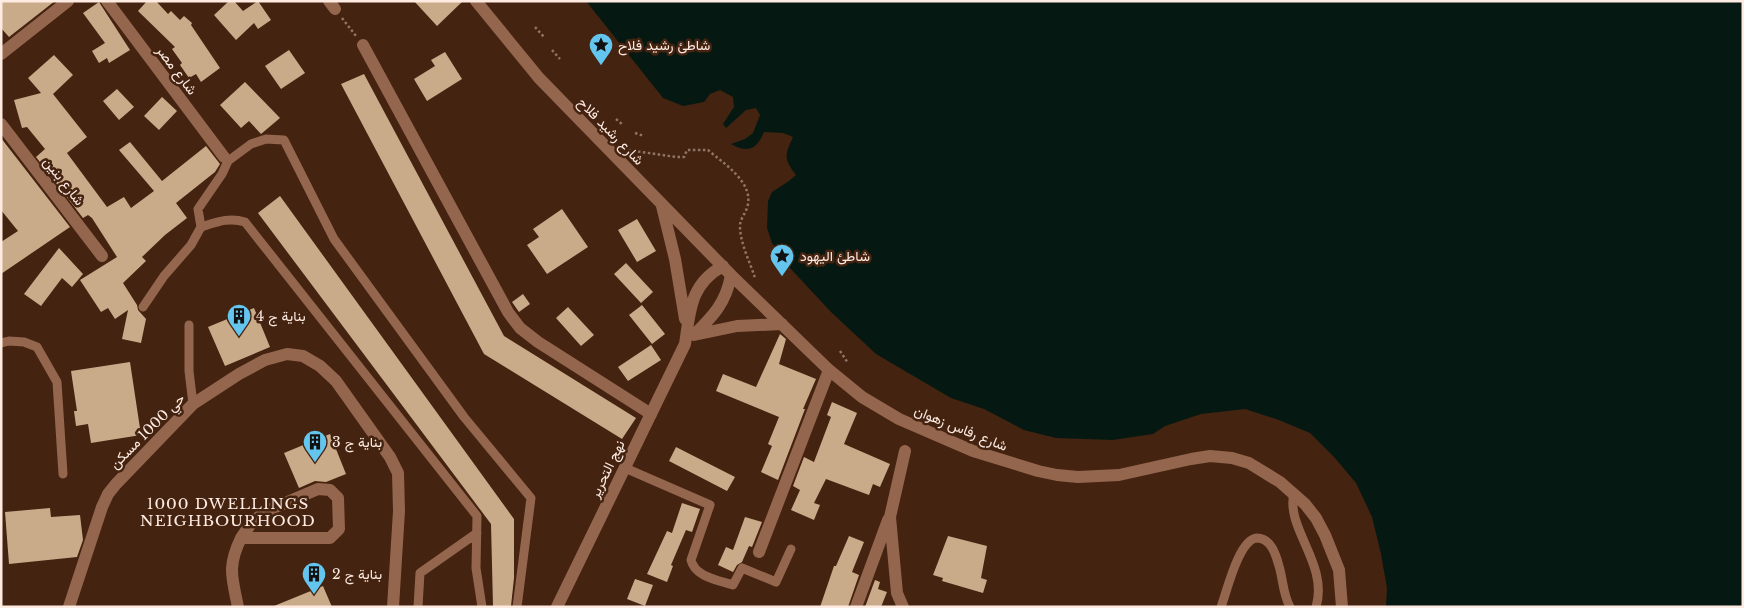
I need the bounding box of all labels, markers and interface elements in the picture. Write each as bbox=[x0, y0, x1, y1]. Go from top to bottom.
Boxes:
place icon: شاطئ رشيد فلاح bbox=[588, 32, 614, 66]
place label: شاطئ رشيد فلاح bbox=[618, 36, 710, 56]
street label: شارع مصر bbox=[150, 41, 201, 99]
street label: شارع رشيد فلاح bbox=[573, 93, 648, 170]
street label: شارع بنين bbox=[38, 153, 89, 210]
place icon: شاطئ اليهود bbox=[769, 243, 795, 277]
place label: شاطئ اليهود bbox=[800, 247, 870, 265]
building icon: بناية ج 4 bbox=[226, 303, 252, 337]
place label: بناية ج 4 bbox=[256, 307, 306, 327]
street label: حي 1000 مسكن bbox=[106, 390, 191, 475]
street label: شارع رفاس زهوان bbox=[911, 401, 1010, 457]
building icon: بناية ج 3 bbox=[302, 429, 328, 463]
place label: بناية ج 3 bbox=[332, 433, 382, 453]
street label: نهج التحرير bbox=[585, 437, 631, 503]
district label: 1000 DWELLINGS NEIGHBOURHOOD bbox=[140, 494, 316, 530]
building icon: بناية ج 2 bbox=[301, 561, 327, 595]
place label: بناية ج 2 bbox=[332, 565, 382, 585]

